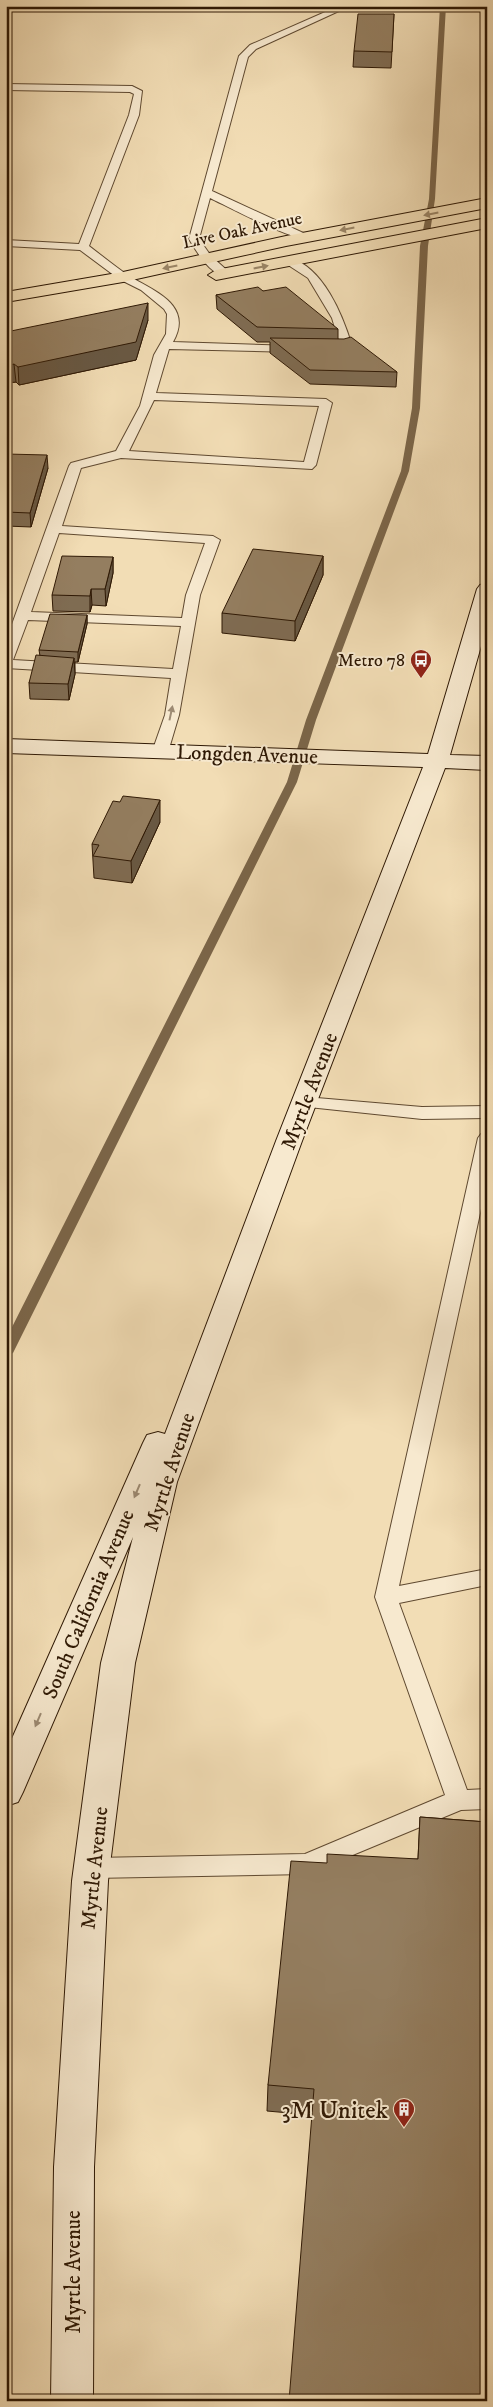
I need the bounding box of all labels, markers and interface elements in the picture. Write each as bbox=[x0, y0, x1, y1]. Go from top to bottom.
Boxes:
street label: Live Oak Avenue bbox=[180, 208, 304, 254]
one-way arrow bbox=[422, 210, 438, 218]
one-way arrow bbox=[339, 226, 355, 234]
one-way arrow bbox=[253, 262, 269, 270]
one-way arrow bbox=[161, 263, 177, 271]
bus stop icon: Metro 78 bbox=[409, 648, 433, 679]
place label: Metro 78 bbox=[338, 650, 405, 672]
one-way arrow bbox=[168, 705, 176, 721]
street label: Longden Avenue bbox=[176, 740, 319, 770]
street label: Myrtle Avenue bbox=[276, 1029, 344, 1154]
street label: Myrtle Avenue bbox=[139, 1409, 201, 1535]
one-way arrow bbox=[133, 1484, 141, 1498]
street label: South California Avenue bbox=[37, 1506, 141, 1703]
one-way arrow bbox=[33, 1713, 41, 1727]
street label: Myrtle Avenue bbox=[76, 1805, 114, 1931]
place label: 3M Unitek bbox=[282, 2095, 389, 2126]
building icon: 3M Unitek bbox=[392, 2097, 416, 2128]
street label: Myrtle Avenue bbox=[61, 2210, 87, 2334]

